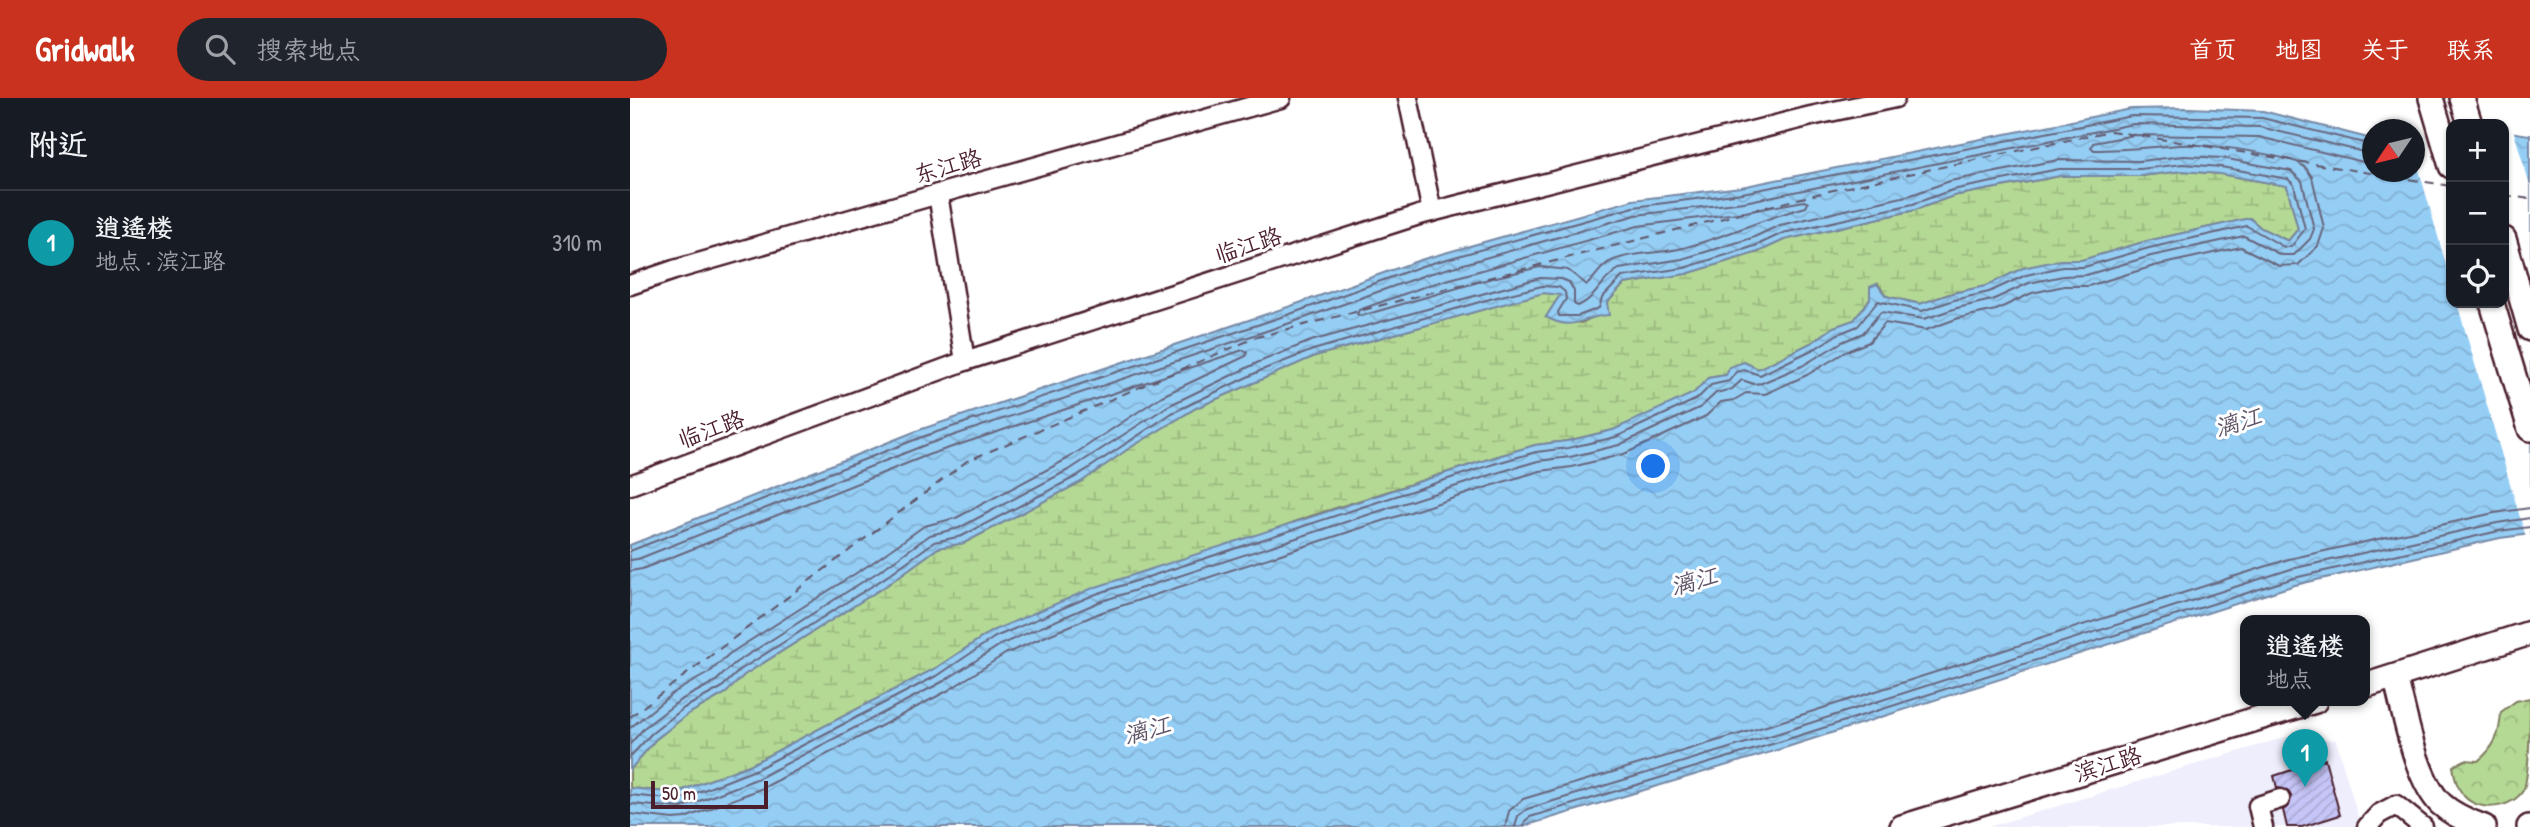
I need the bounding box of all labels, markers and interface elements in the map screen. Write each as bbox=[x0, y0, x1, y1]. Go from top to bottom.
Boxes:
search box bbox=[177, 18, 667, 81]
text: Gridwalk bbox=[35, 27, 135, 71]
icon: search bbox=[201, 30, 239, 68]
text: 搜索地点 bbox=[257, 32, 361, 67]
text: 首页 bbox=[2189, 33, 2237, 65]
text: 地图 bbox=[2275, 33, 2323, 65]
text: 关于 bbox=[2361, 33, 2409, 65]
text: 联系 bbox=[2447, 33, 2495, 65]
north arrow bbox=[2362, 119, 2425, 182]
map controls bbox=[2446, 119, 2509, 308]
button: + bbox=[2446, 119, 2509, 182]
text: 附近 bbox=[28, 124, 88, 164]
street label: 东江路 bbox=[910, 141, 985, 190]
button: − bbox=[2446, 182, 2509, 245]
text: 逍遥楼 bbox=[95, 210, 173, 245]
street label: 临江路 bbox=[1210, 219, 1285, 270]
text: 1 bbox=[47, 227, 55, 258]
text: 310 m bbox=[552, 227, 602, 258]
text: 地点 · 滨江路 bbox=[95, 245, 225, 276]
button: locate bbox=[2446, 245, 2509, 308]
water label: 漓江 bbox=[2210, 398, 2266, 443]
street label: 临江路 bbox=[673, 402, 749, 455]
your location bbox=[1636, 449, 1670, 483]
water label: 漓江 bbox=[1666, 558, 1722, 602]
popup bbox=[2240, 615, 2370, 706]
text: 逍遥楼 bbox=[2266, 628, 2344, 663]
text: 地点 bbox=[2266, 663, 2312, 694]
water label: 漓江 bbox=[1119, 707, 1175, 751]
pin: 1 bbox=[2282, 729, 2328, 787]
street label: 滨江路 bbox=[2070, 739, 2145, 788]
scale bar bbox=[651, 778, 768, 810]
text: 50 m bbox=[662, 780, 696, 806]

